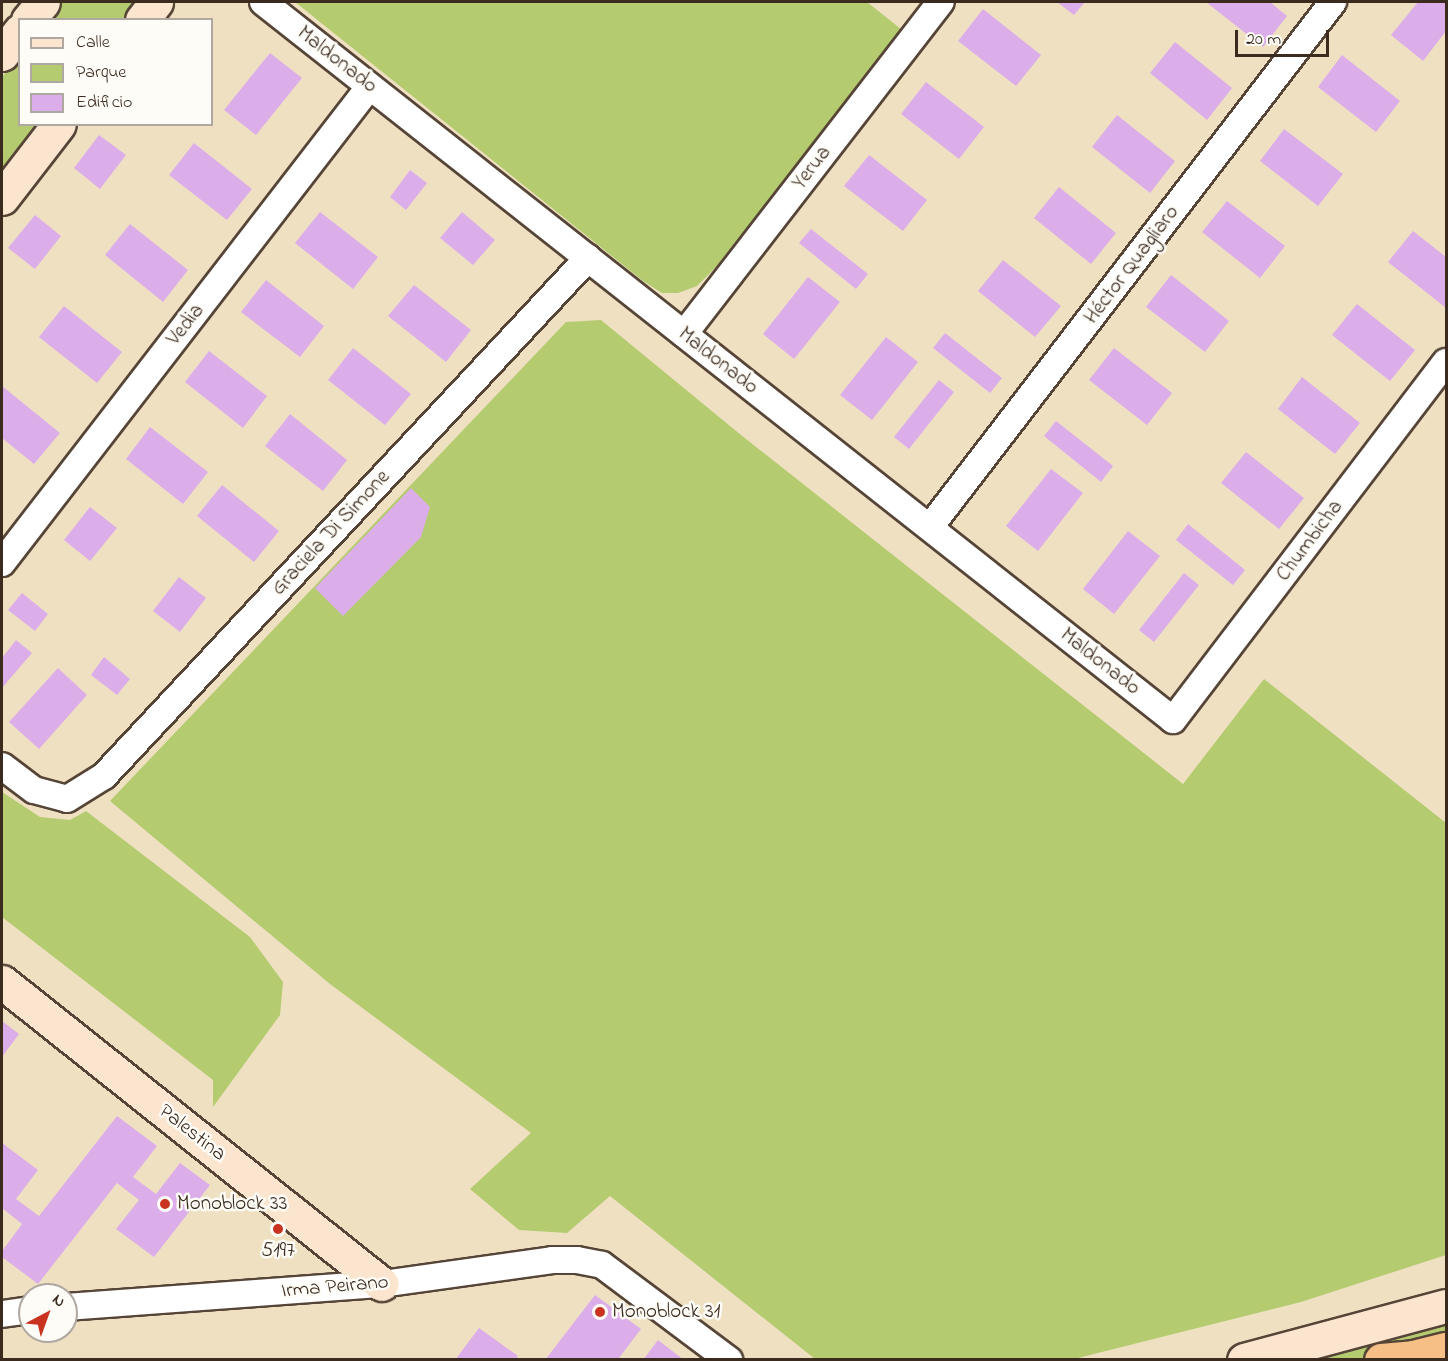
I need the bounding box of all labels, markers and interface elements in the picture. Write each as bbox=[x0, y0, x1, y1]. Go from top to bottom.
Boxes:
legend bbox=[18, 18, 213, 126]
scale bar bbox=[1238, 18, 1332, 56]
street label: Maldonado bbox=[292, 21, 382, 99]
text: 20 m bbox=[1246, 27, 1281, 53]
text: Calle bbox=[76, 30, 110, 56]
text: Parque bbox=[76, 60, 126, 86]
text: Edificio bbox=[76, 90, 132, 116]
street label: Yerua bbox=[787, 141, 837, 195]
street label: Héctor Quagliaro bbox=[1079, 201, 1185, 329]
street label: Vedia bbox=[162, 299, 210, 351]
street label: Maldonado bbox=[673, 322, 763, 400]
street label: Graciela Di Simone bbox=[266, 465, 396, 601]
street label: Chumbicha bbox=[1271, 495, 1349, 587]
street label: Maldonado bbox=[1055, 623, 1145, 701]
street label: Palestina bbox=[153, 1099, 231, 1167]
place label: Monoblock 33 bbox=[177, 1191, 287, 1217]
marker: Monoblock 33 bbox=[158, 1197, 172, 1211]
marker: 5197 bbox=[271, 1222, 285, 1236]
place label: 5197 bbox=[261, 1238, 295, 1264]
street label: Irma Peirano bbox=[280, 1270, 390, 1304]
north arrow bbox=[18, 1283, 78, 1343]
text: N bbox=[47, 1288, 70, 1314]
place label: Monoblock 31 bbox=[612, 1299, 720, 1325]
marker: Monoblock 31 bbox=[593, 1305, 607, 1319]

